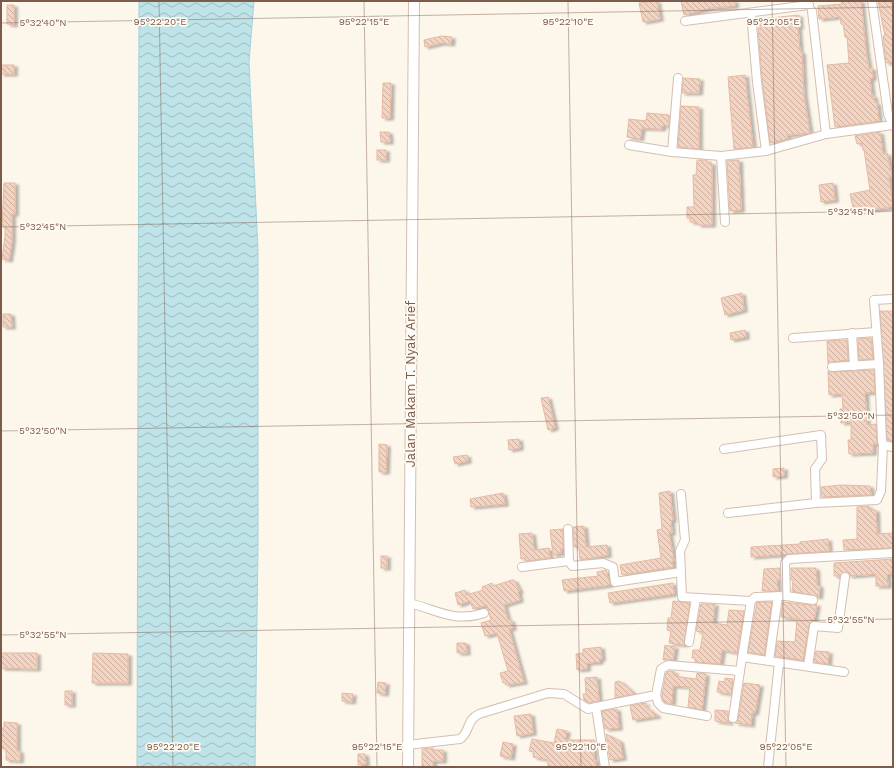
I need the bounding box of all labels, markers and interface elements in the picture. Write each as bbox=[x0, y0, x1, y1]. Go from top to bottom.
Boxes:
text: 95°22'20"E bbox=[133, 16, 187, 27]
text: 95°22'15"E bbox=[339, 16, 389, 27]
text: 95°22'10"E bbox=[542, 16, 594, 27]
text: 95°22'05"E bbox=[746, 16, 800, 27]
text: 5°32'40"N bbox=[19, 17, 67, 28]
text: 5°32'45"N bbox=[828, 206, 874, 217]
text: 5°32'45"N bbox=[20, 221, 66, 232]
street label: Jalan Makam T. Nyak Arief bbox=[403, 301, 418, 467]
text: 5°32'50"N bbox=[827, 410, 875, 421]
text: 5°32'50"N bbox=[19, 425, 67, 436]
text: 5°32'55"N bbox=[827, 614, 875, 625]
text: 5°32'55"N bbox=[19, 629, 67, 640]
text: 95°22'20"E bbox=[146, 741, 200, 752]
text: 95°22'15"E bbox=[352, 741, 402, 752]
text: 95°22'10"E bbox=[555, 741, 607, 752]
text: 95°22'05"E bbox=[759, 741, 813, 752]

